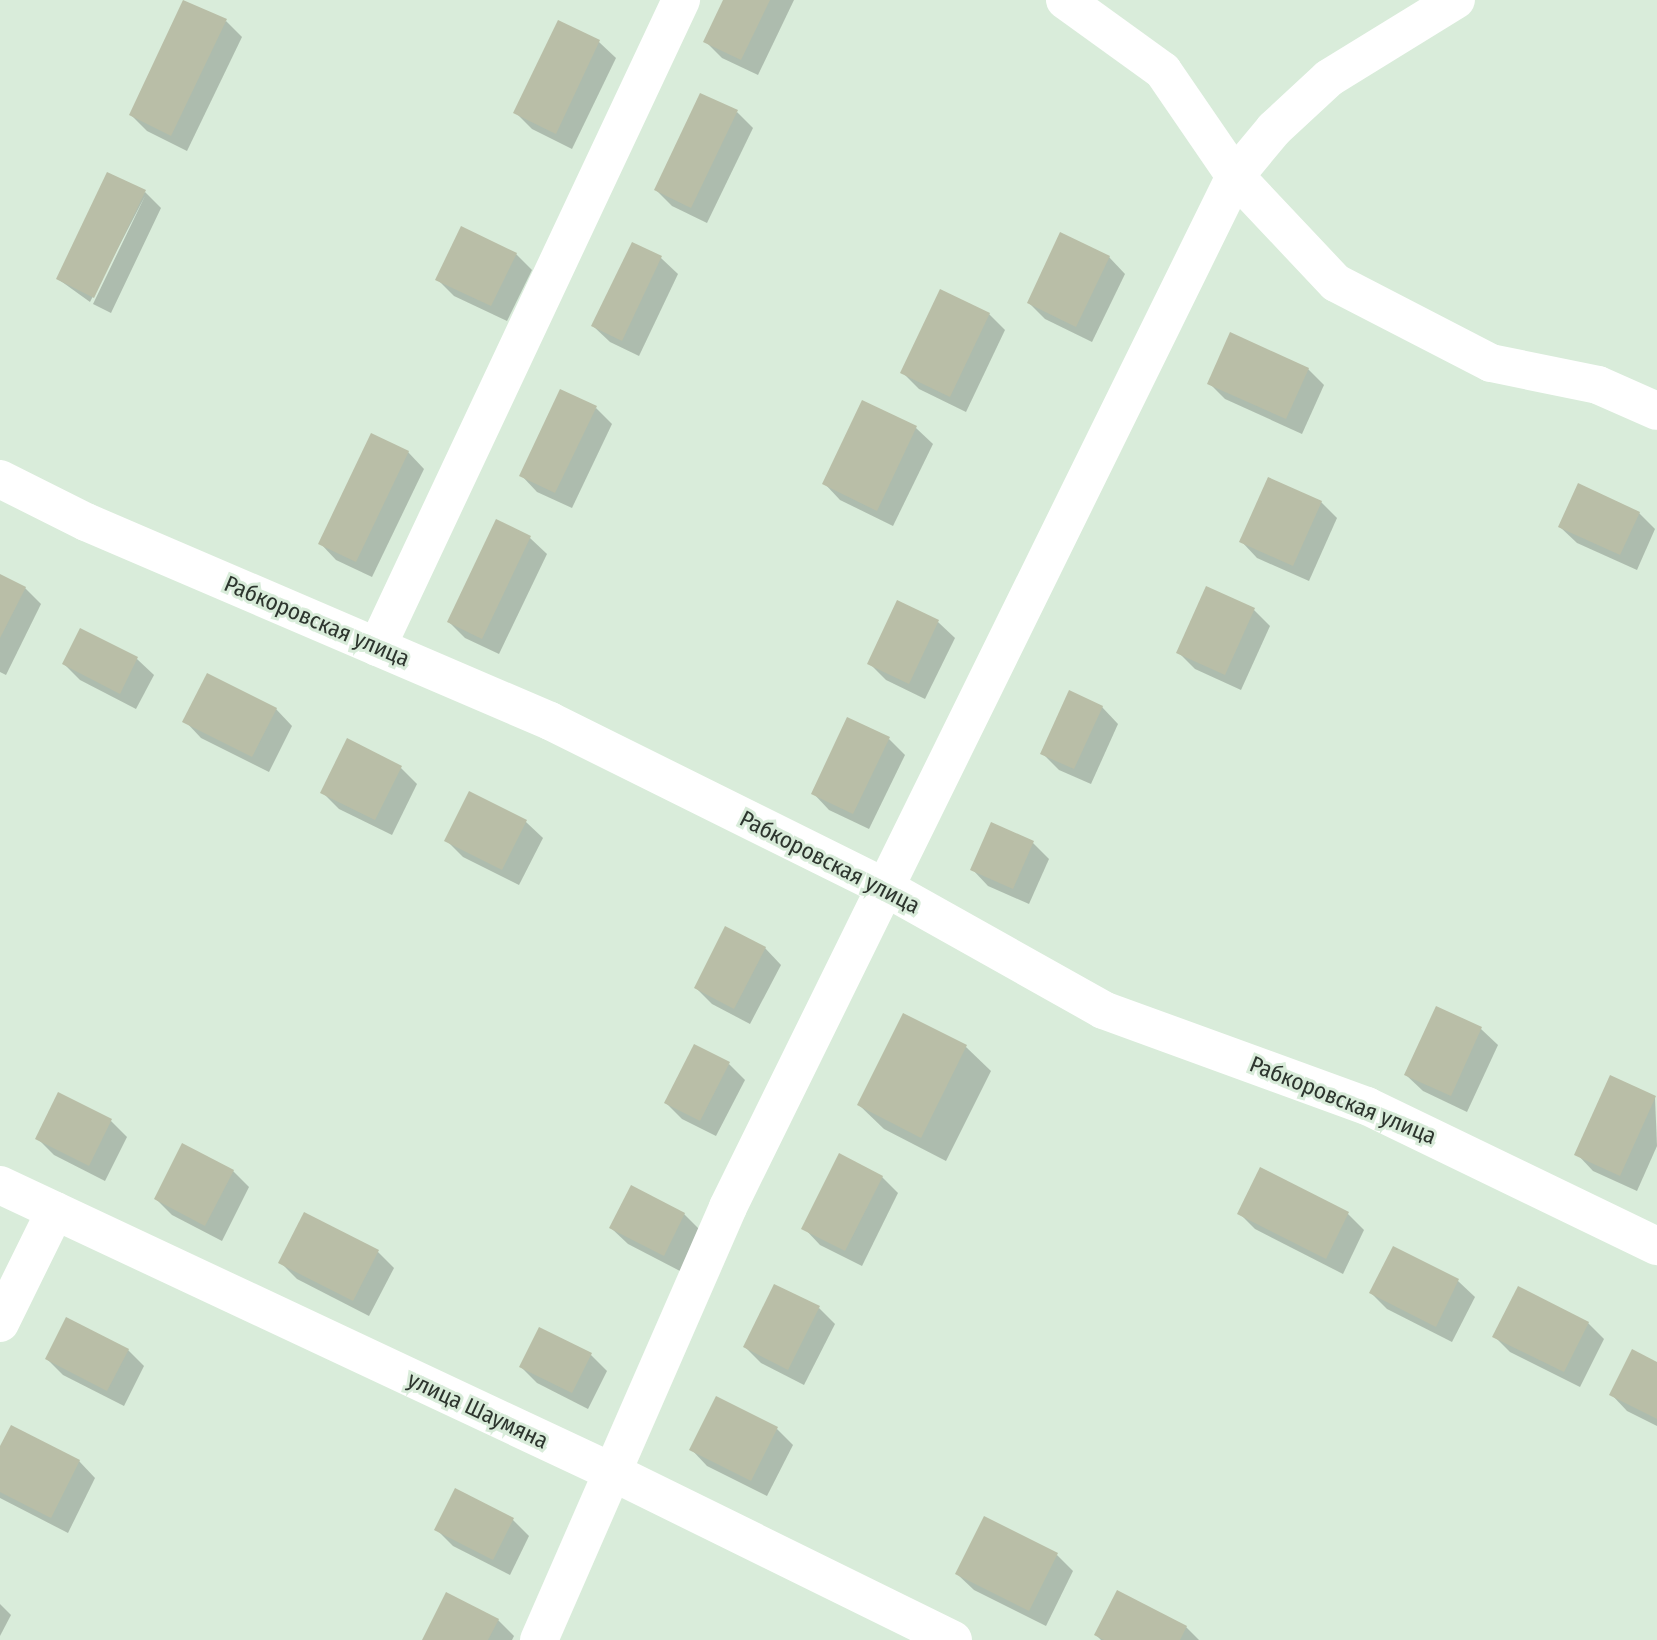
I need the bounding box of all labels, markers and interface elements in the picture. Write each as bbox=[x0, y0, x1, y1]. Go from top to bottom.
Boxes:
street label: Рабкоровская улица bbox=[220, 570, 414, 672]
street label: Рабкоровская улица bbox=[735, 805, 925, 919]
street label: Рабкоровская улица bbox=[1246, 1050, 1440, 1150]
street label: улица Шаумяна bbox=[403, 1365, 553, 1455]

